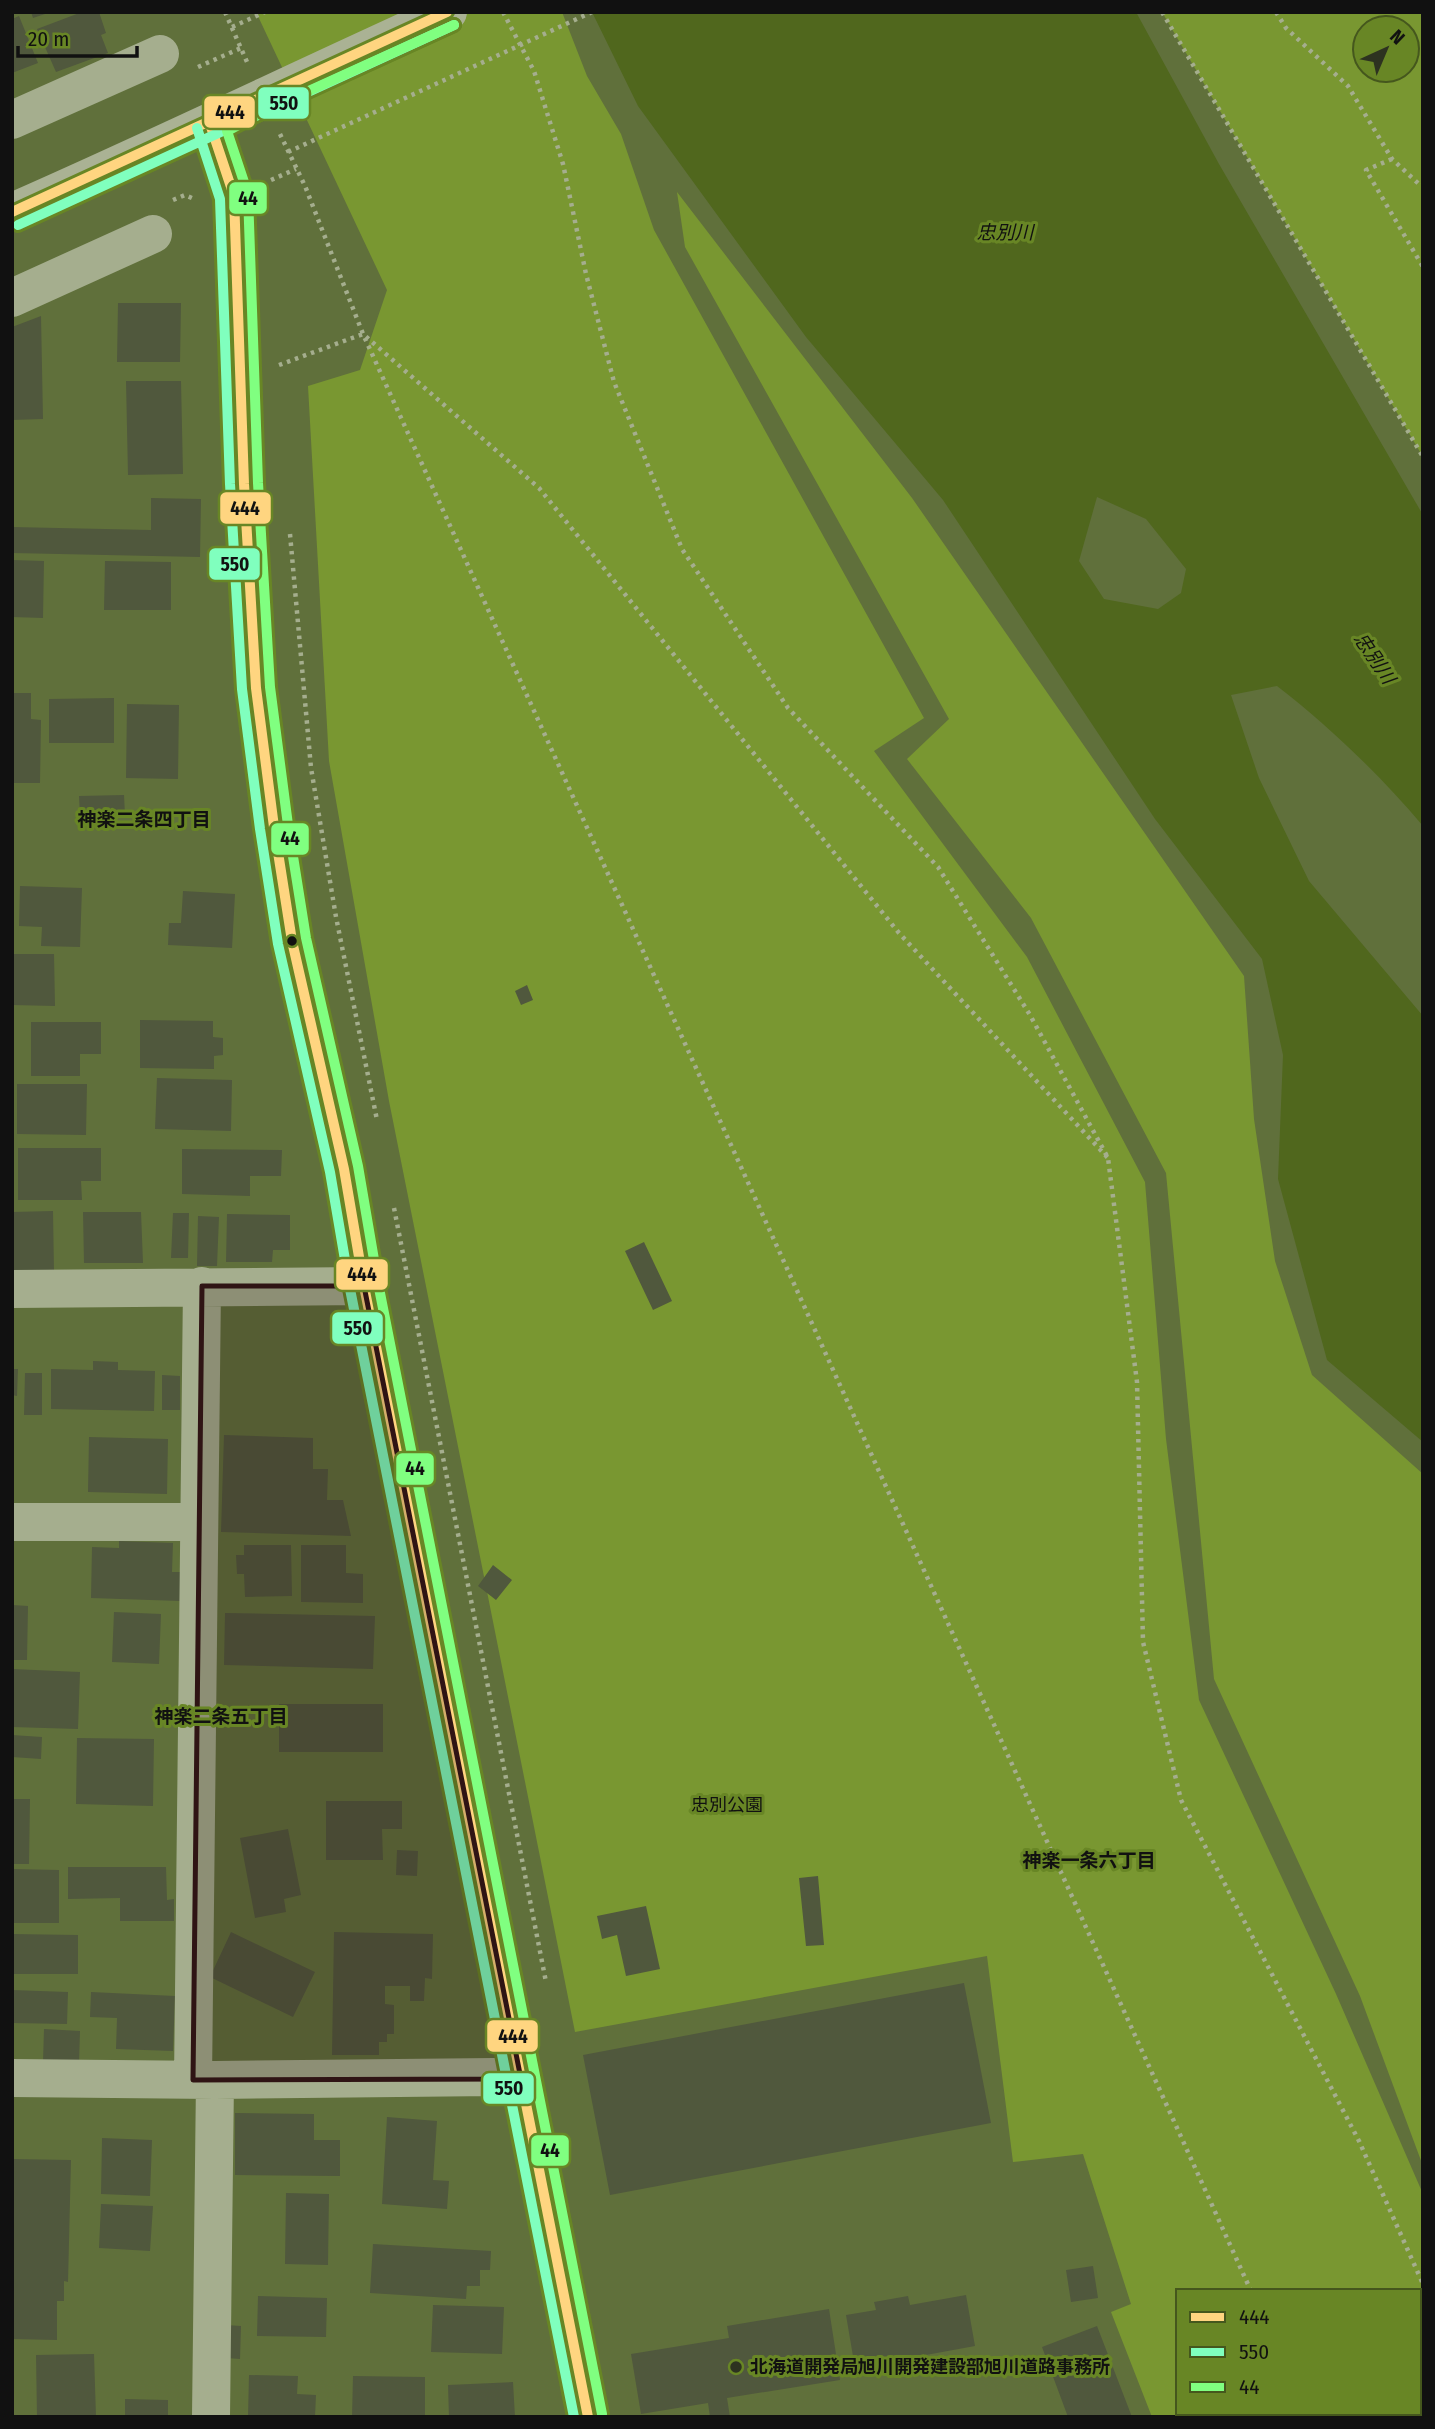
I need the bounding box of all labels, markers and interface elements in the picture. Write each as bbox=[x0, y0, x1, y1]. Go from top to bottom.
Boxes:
scale bar bbox=[18, 14, 136, 58]
north arrow bbox=[1351, 14, 1421, 84]
text: N bbox=[1385, 25, 1410, 49]
text: 20 m bbox=[28, 26, 69, 52]
line badge: 550 bbox=[257, 86, 310, 120]
text: 550 bbox=[270, 92, 298, 115]
line badge: 444 bbox=[203, 95, 256, 129]
text: 444 bbox=[215, 101, 245, 124]
line badge: 44 bbox=[228, 181, 268, 215]
text: 44 bbox=[238, 187, 258, 210]
water label: 忠別川 bbox=[976, 221, 1035, 244]
line badge: 444 bbox=[219, 491, 272, 525]
text: 444 bbox=[230, 497, 260, 520]
line badge: 550 bbox=[208, 547, 261, 581]
text: 550 bbox=[221, 553, 249, 576]
water label: 忠別川 bbox=[1349, 628, 1401, 690]
district label: 神楽二条四丁目 bbox=[77, 808, 211, 831]
line badge: 44 bbox=[270, 822, 310, 856]
text: 44 bbox=[280, 827, 300, 850]
unlabelled marker bbox=[285, 934, 299, 948]
line badge: 444 bbox=[335, 1258, 389, 1291]
text: 444 bbox=[347, 1263, 377, 1286]
line badge: 550 bbox=[331, 1311, 384, 1345]
text: 550 bbox=[344, 1317, 372, 1340]
line badge: 44 bbox=[395, 1452, 435, 1486]
text: 44 bbox=[405, 1457, 425, 1480]
district label: 神楽二条五丁目 bbox=[154, 1705, 288, 1728]
park label: 忠別公園 bbox=[691, 1794, 763, 1816]
district label: 神楽一条六丁目 bbox=[1022, 1849, 1156, 1872]
line badge: 444 bbox=[486, 2019, 539, 2053]
text: 444 bbox=[498, 2025, 528, 2048]
line badge: 550 bbox=[482, 2072, 535, 2105]
text: 550 bbox=[495, 2077, 523, 2100]
line badge: 44 bbox=[530, 2134, 570, 2167]
text: 44 bbox=[540, 2139, 560, 2162]
legend bbox=[1176, 2289, 1421, 2415]
text: 444 bbox=[1239, 2304, 1270, 2330]
text: 550 bbox=[1239, 2339, 1269, 2365]
place label: 北海道開発局旭川開発建設部旭川道路事務所 bbox=[750, 2356, 1110, 2378]
marker: 北海道開発局旭川開発建設部旭川道路事務所 bbox=[728, 2359, 744, 2375]
text: 44 bbox=[1239, 2374, 1259, 2400]

